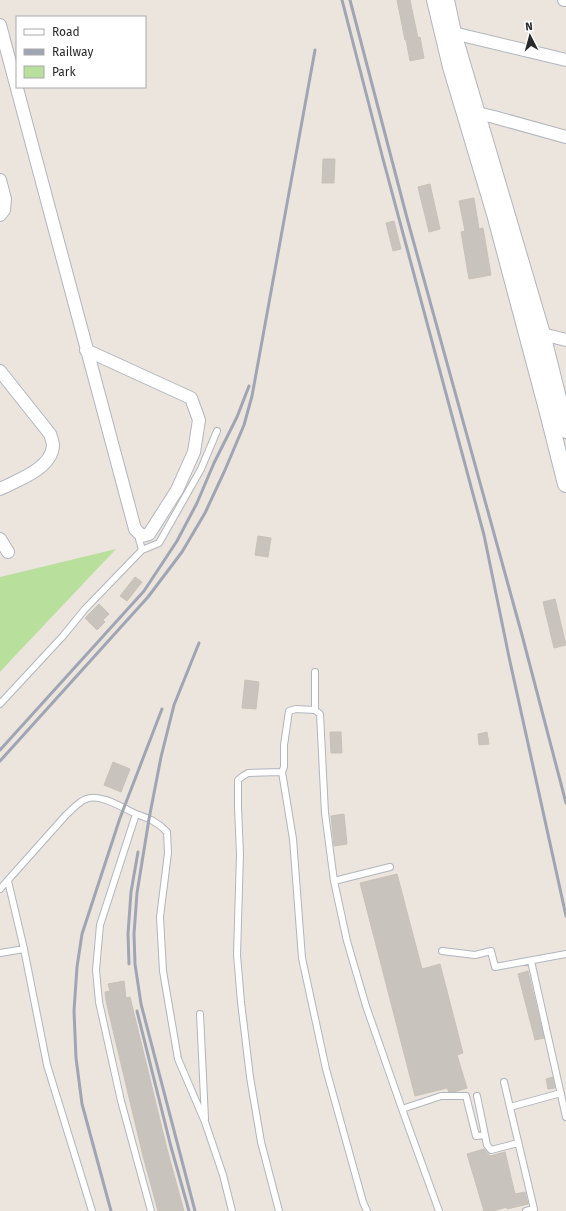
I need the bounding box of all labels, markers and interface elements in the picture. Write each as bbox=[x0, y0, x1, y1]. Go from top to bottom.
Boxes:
legend bbox=[16, 16, 146, 88]
north arrow bbox=[510, 16, 550, 56]
text: N bbox=[525, 20, 533, 33]
text: Road bbox=[52, 25, 80, 39]
text: Railway bbox=[52, 45, 93, 59]
text: Park bbox=[52, 65, 76, 79]

